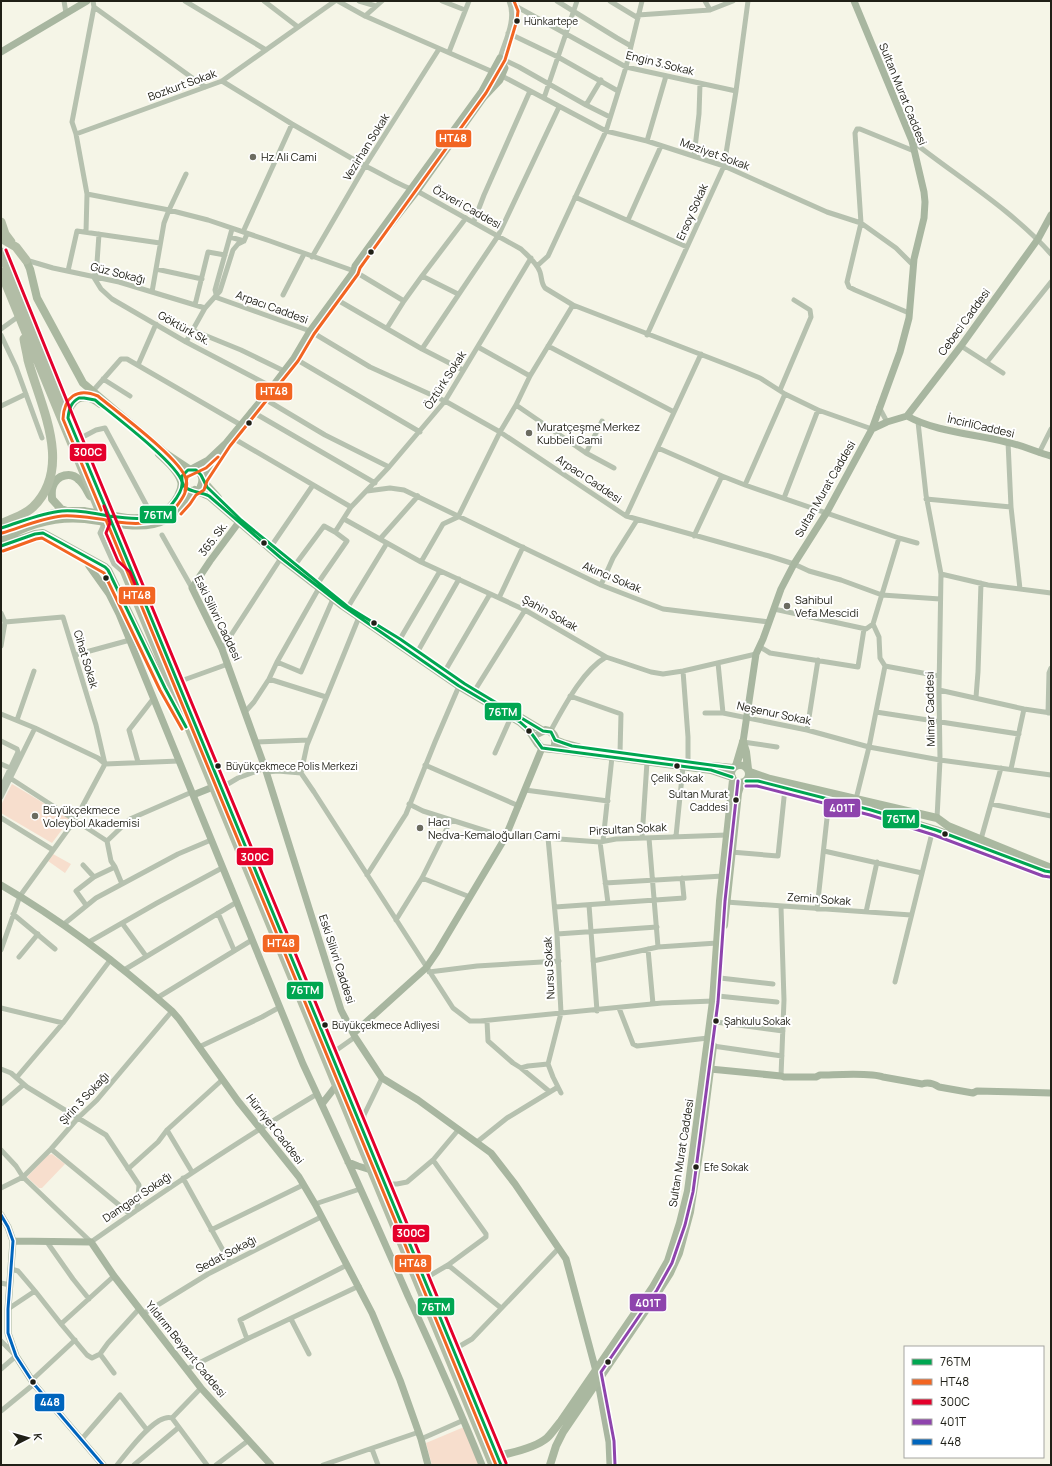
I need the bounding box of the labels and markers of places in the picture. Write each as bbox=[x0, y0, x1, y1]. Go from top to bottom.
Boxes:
place label: Hünkartepe bbox=[524, 14, 578, 28]
marker: Hünkartepe bbox=[512, 16, 522, 26]
place label: Hz Ali Cami bbox=[261, 149, 317, 164]
marker: Hz Ali Cami bbox=[248, 152, 258, 162]
unlabelled marker bbox=[366, 247, 376, 257]
unlabelled marker bbox=[244, 418, 254, 428]
place label: Muratçeşme Merkez Kubbeli Cami bbox=[537, 419, 640, 447]
marker: Muratçeşme Merkez Kubbeli Cami bbox=[524, 428, 534, 438]
unlabelled marker bbox=[259, 538, 269, 548]
unlabelled marker bbox=[101, 573, 111, 583]
place label: Sahibul Vefa Mescidi bbox=[795, 592, 858, 620]
marker: Sahibul Vefa Mescidi bbox=[782, 601, 792, 611]
unlabelled marker bbox=[369, 618, 379, 628]
unlabelled marker bbox=[524, 726, 534, 736]
place label: Büyükçekmece Polis Merkezi bbox=[226, 759, 358, 773]
marker: Büyükçekmece Polis Merkezi bbox=[213, 761, 223, 771]
marker: Çelik Sokak bbox=[672, 761, 682, 771]
place label: Çelik Sokak bbox=[651, 771, 704, 785]
place label: Sultan Murat Caddesi bbox=[669, 787, 728, 814]
marker: Sultan Murat Caddesi bbox=[731, 795, 741, 805]
place label: Büyükçekmece Voleybol Akademisi bbox=[43, 802, 140, 830]
marker: Büyükçekmece Voleybol Akademisi bbox=[30, 811, 40, 821]
place label: Hacı Nedva-Kemaloğulları Cami bbox=[428, 814, 560, 842]
marker: Hacı Nedva-Kemaloğulları Cami bbox=[415, 823, 425, 833]
unlabelled marker bbox=[940, 829, 950, 839]
place label: Şahkulu Sokak bbox=[724, 1014, 791, 1028]
marker: Şahkulu Sokak bbox=[711, 1016, 721, 1026]
place label: Büyükçekmece Adliyesi bbox=[332, 1018, 439, 1032]
marker: Büyükçekmece Adliyesi bbox=[320, 1020, 330, 1030]
place label: Efe Sokak bbox=[704, 1160, 749, 1174]
marker: Efe Sokak bbox=[691, 1162, 701, 1172]
unlabelled marker bbox=[603, 1357, 613, 1367]
unlabelled marker bbox=[28, 1377, 38, 1387]

